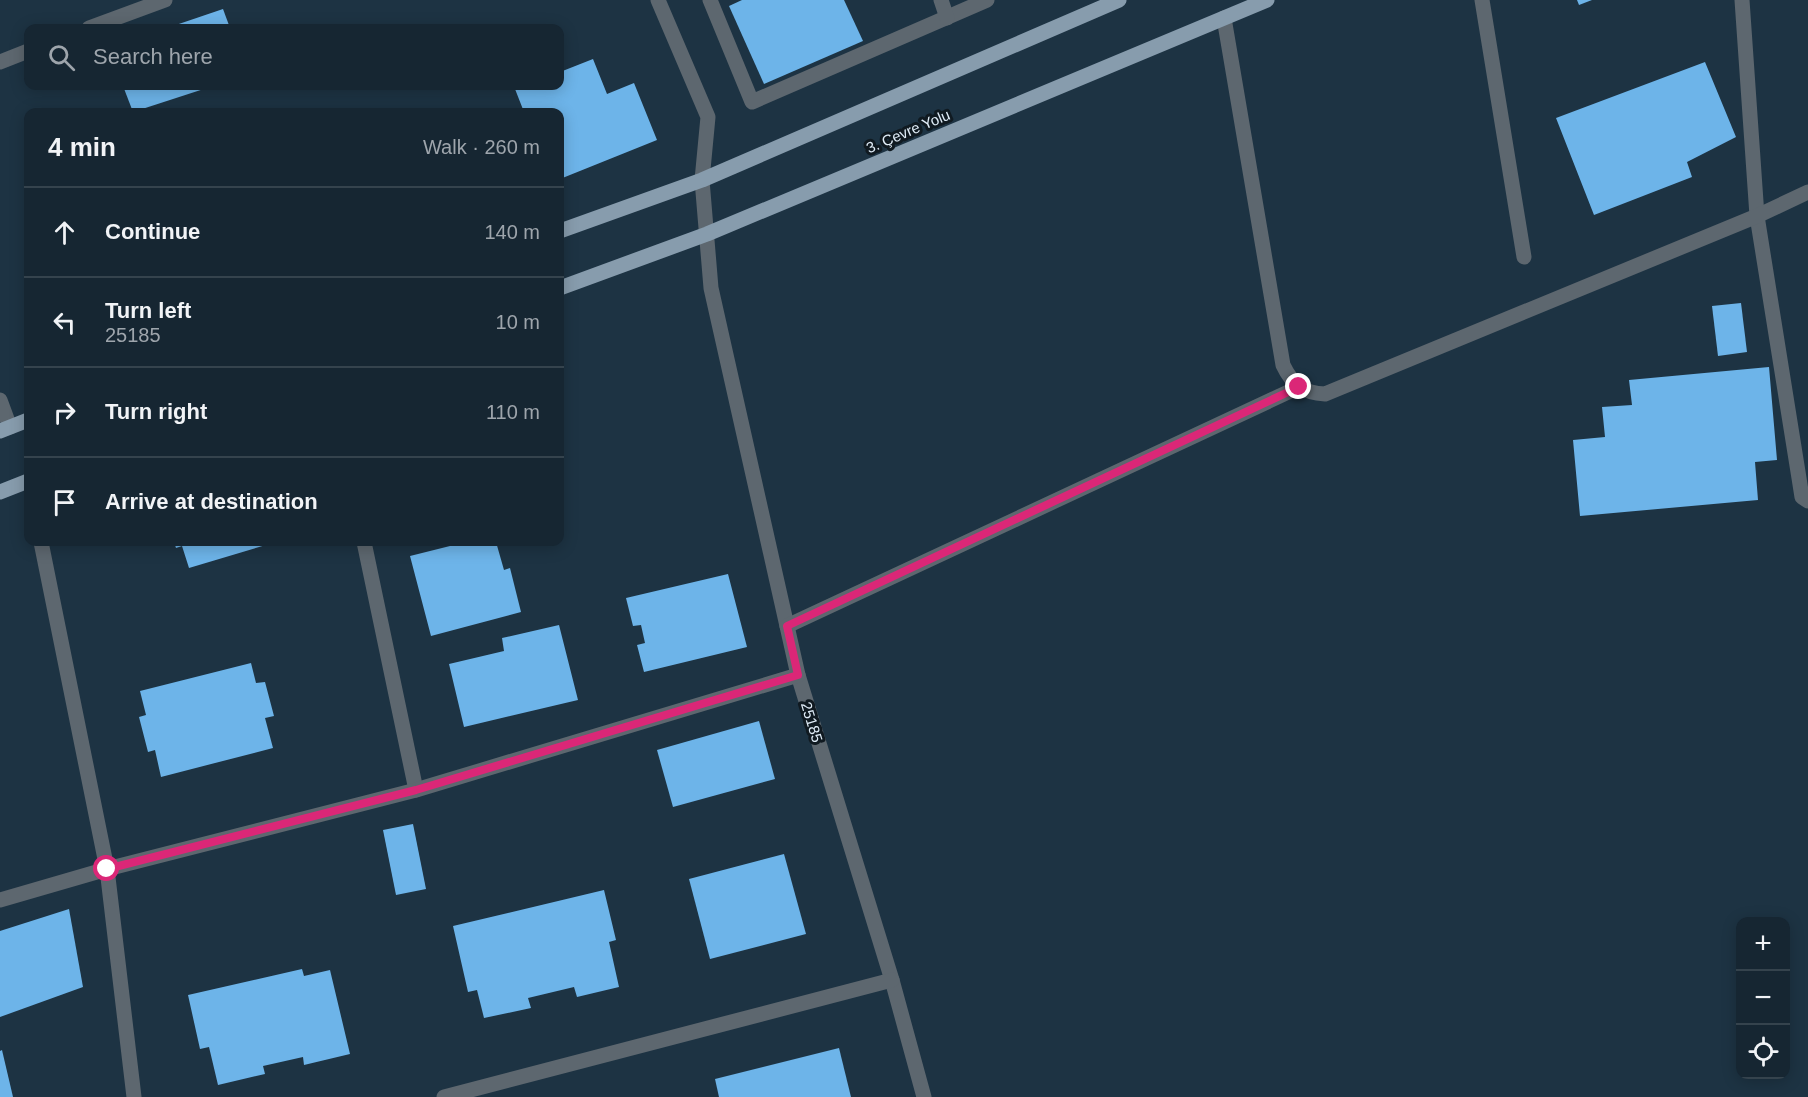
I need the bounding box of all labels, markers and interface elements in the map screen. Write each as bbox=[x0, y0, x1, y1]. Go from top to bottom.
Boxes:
search box bbox=[24, 24, 564, 90]
icon: search bbox=[45, 41, 78, 74]
text: Search here bbox=[93, 44, 213, 69]
street label: 3. Çevre Yolu bbox=[864, 106, 952, 156]
text: 4 min bbox=[48, 132, 116, 162]
text: Walk · 260 m bbox=[423, 136, 540, 158]
icon: ahead bbox=[48, 216, 81, 249]
text: Continue bbox=[105, 219, 200, 244]
text: 140 m bbox=[484, 221, 540, 243]
text: Turn left bbox=[105, 298, 191, 323]
icon: left bbox=[48, 306, 81, 339]
text: 10 m bbox=[496, 311, 540, 333]
text: 25185 bbox=[105, 324, 161, 346]
route end bbox=[1285, 373, 1311, 399]
icon: right bbox=[48, 396, 81, 429]
text: Turn right bbox=[105, 399, 207, 424]
text: 110 m bbox=[486, 401, 540, 423]
icon: arrive bbox=[48, 486, 81, 519]
text: Arrive at destination bbox=[105, 489, 318, 514]
street label: 25185 bbox=[798, 700, 826, 744]
route start bbox=[93, 855, 119, 881]
map controls bbox=[1736, 917, 1790, 1079]
button: + bbox=[1736, 917, 1790, 971]
button: − bbox=[1736, 971, 1790, 1025]
button: locate bbox=[1736, 1025, 1790, 1079]

